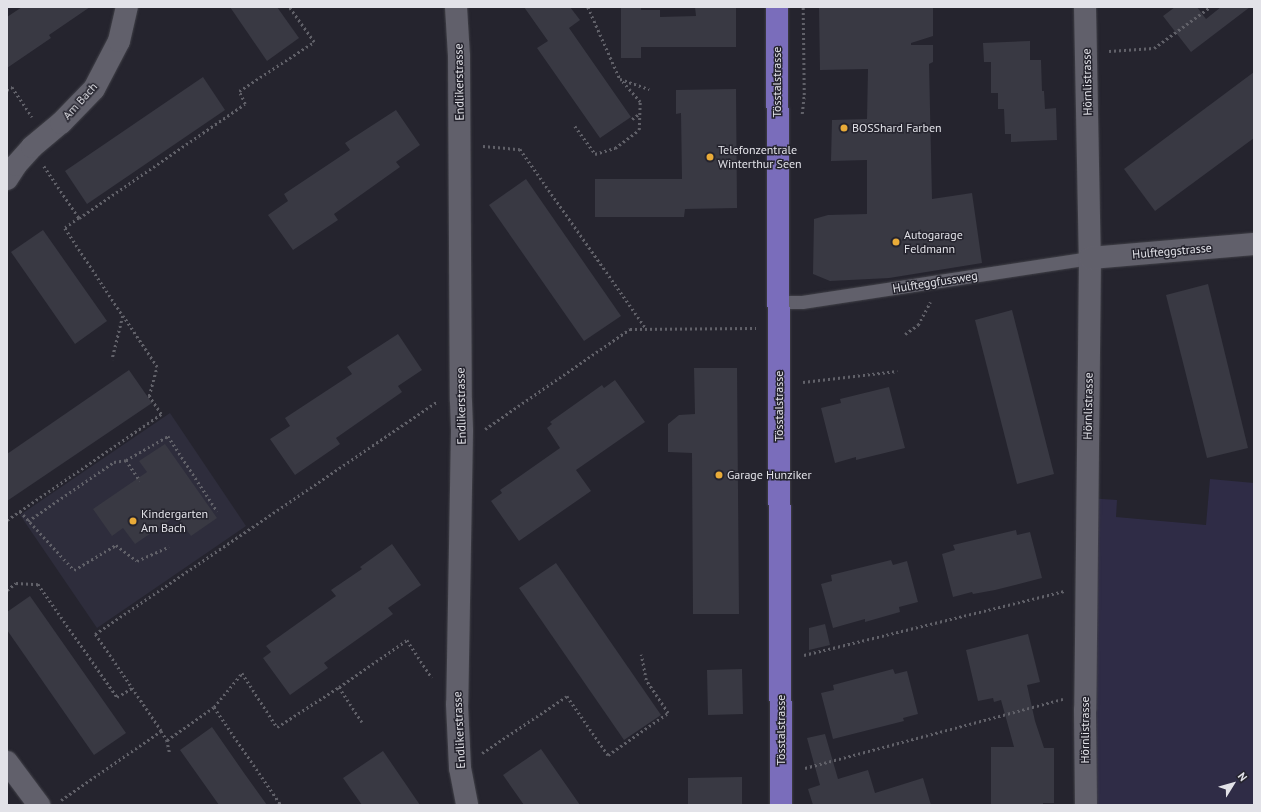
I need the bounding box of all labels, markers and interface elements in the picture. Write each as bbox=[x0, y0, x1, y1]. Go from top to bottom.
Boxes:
street label: Endlikerstrasse bbox=[451, 43, 467, 121]
street label: Tösstalstrasse bbox=[770, 47, 784, 117]
street label: Hörnlistrasse bbox=[1079, 48, 1095, 116]
street label: Am Bach bbox=[60, 79, 100, 123]
place label: BOSShard Farben bbox=[852, 121, 942, 135]
marker: BOSShard Farben bbox=[839, 123, 849, 133]
place label: Telefonzentrale Winterthur Seen bbox=[718, 143, 802, 171]
marker: Telefonzentrale Winterthur Seen bbox=[705, 152, 715, 162]
place label: Autogarage Feldmann bbox=[904, 228, 963, 256]
marker: Autogarage Feldmann bbox=[891, 237, 901, 247]
street label: Hulfteggstrasse bbox=[1132, 240, 1212, 262]
street label: Hulfteggfussweg bbox=[891, 268, 979, 296]
street label: Endlikerstrasse bbox=[453, 367, 469, 445]
street label: Tösstalstrasse bbox=[772, 371, 786, 441]
street label: Hörnlistrasse bbox=[1080, 372, 1096, 440]
place label: Garage Hunziker bbox=[727, 468, 812, 482]
marker: Garage Hunziker bbox=[714, 470, 724, 480]
place label: Kindergarten Am Bach bbox=[141, 507, 208, 535]
marker: Kindergarten Am Bach bbox=[128, 516, 138, 526]
street label: Endlikerstrasse bbox=[450, 691, 468, 769]
street label: Tösstalstrasse bbox=[774, 695, 788, 765]
street label: Hörnlistrasse bbox=[1078, 696, 1092, 764]
north arrow bbox=[1213, 764, 1253, 804]
text: N bbox=[1235, 770, 1250, 784]

